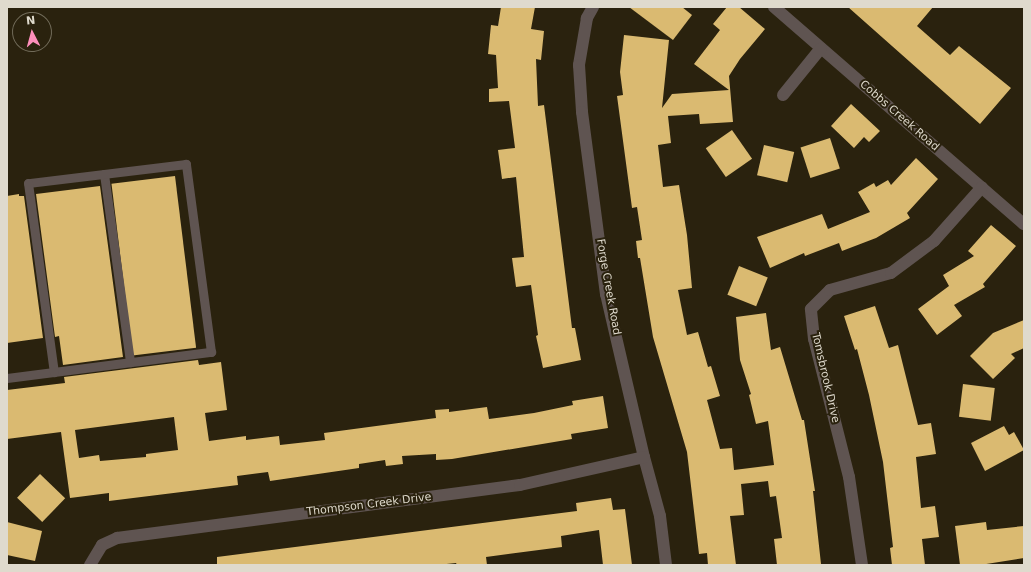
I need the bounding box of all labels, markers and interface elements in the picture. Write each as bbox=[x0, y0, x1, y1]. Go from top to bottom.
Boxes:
north arrow bbox=[12, 12, 52, 52]
text: N bbox=[26, 14, 36, 28]
street label: Cobbs Creek Road bbox=[857, 78, 941, 154]
street label: Forge Creek Road bbox=[593, 238, 623, 336]
street label: Tomsbrook Drive bbox=[808, 332, 842, 424]
street label: Thompson Creek Drive bbox=[306, 491, 432, 519]

